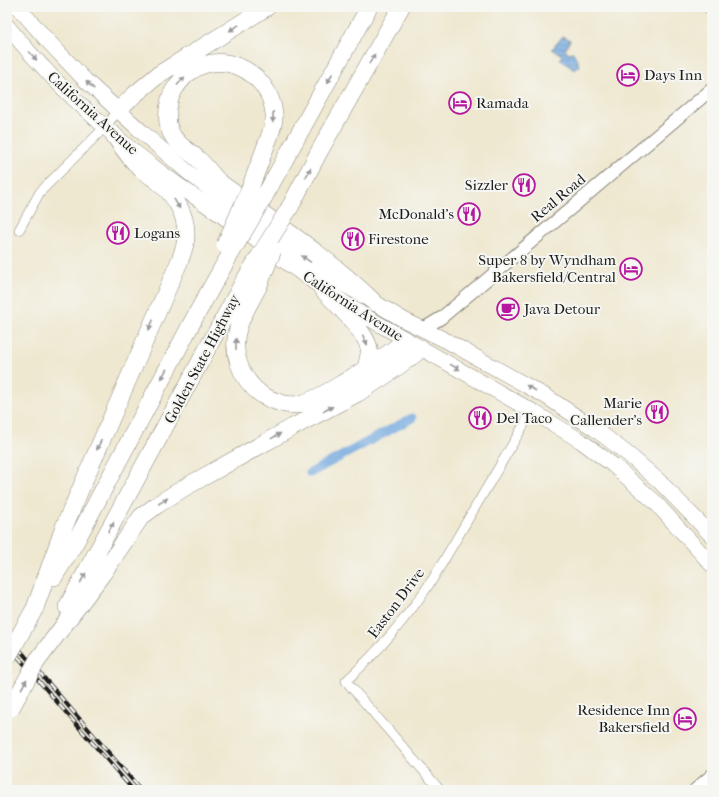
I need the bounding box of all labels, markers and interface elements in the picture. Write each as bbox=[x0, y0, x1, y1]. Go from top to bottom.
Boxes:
one-way arrow bbox=[228, 24, 240, 31]
one-way arrow bbox=[28, 50, 37, 61]
one-way arrow bbox=[368, 53, 375, 65]
hotel icon: Days Inn bbox=[615, 62, 641, 88]
place label: Days Inn bbox=[644, 66, 702, 84]
street label: California Avenue bbox=[44, 68, 143, 159]
one-way arrow bbox=[326, 72, 333, 84]
one-way arrow bbox=[176, 76, 185, 87]
one-way arrow bbox=[84, 80, 95, 89]
hotel icon: Ramada bbox=[447, 90, 473, 116]
place label: Ramada bbox=[476, 94, 530, 112]
one-way arrow bbox=[270, 111, 276, 124]
one-way arrow bbox=[305, 167, 312, 179]
street label: Real Road bbox=[527, 169, 590, 226]
restaurant icon: Sizzler bbox=[511, 172, 537, 198]
place label: Sizzler bbox=[465, 176, 509, 194]
one-way arrow bbox=[174, 198, 181, 210]
restaurant icon: McDonald's bbox=[456, 201, 482, 227]
place label: McDonald's bbox=[378, 205, 454, 223]
restaurant icon: Logans bbox=[105, 220, 131, 246]
place label: Logans bbox=[134, 224, 180, 242]
restaurant icon: Firestone bbox=[340, 226, 366, 252]
place label: Firestone bbox=[368, 230, 429, 248]
place label: Super 8 by Wyndham Bakersfield/Central bbox=[478, 251, 617, 286]
one-way arrow bbox=[301, 255, 311, 263]
hotel icon: Super 8 by Wyndham Bakersfield/Central bbox=[618, 256, 644, 282]
street label: California Avenue bbox=[300, 267, 407, 345]
street label: Golden State Highway bbox=[160, 290, 244, 427]
cafe icon: Java Detour bbox=[495, 296, 521, 322]
place label: Java Detour bbox=[523, 300, 601, 318]
one-way arrow bbox=[148, 320, 154, 331]
one-way arrow bbox=[362, 334, 368, 346]
one-way arrow bbox=[233, 337, 239, 350]
one-way arrow bbox=[449, 364, 460, 370]
one-way arrow bbox=[161, 369, 168, 380]
one-way arrow bbox=[525, 385, 537, 392]
place label: Marie Callender's bbox=[570, 394, 643, 429]
restaurant icon: Marie Callender's bbox=[644, 399, 670, 425]
one-way arrow bbox=[322, 405, 334, 412]
restaurant icon: Del Taco bbox=[467, 405, 493, 431]
place label: Del Taco bbox=[496, 409, 553, 427]
one-way arrow bbox=[270, 433, 282, 440]
one-way arrow bbox=[96, 439, 102, 450]
one-way arrow bbox=[158, 497, 168, 505]
one-way arrow bbox=[108, 521, 115, 532]
street label: Easton Drive bbox=[364, 564, 429, 642]
one-way arrow bbox=[80, 572, 87, 584]
one-way arrow bbox=[20, 679, 27, 690]
place label: Residence Inn Bakersfield bbox=[577, 701, 671, 736]
hotel icon: Residence Inn Bakersfield bbox=[672, 706, 698, 732]

